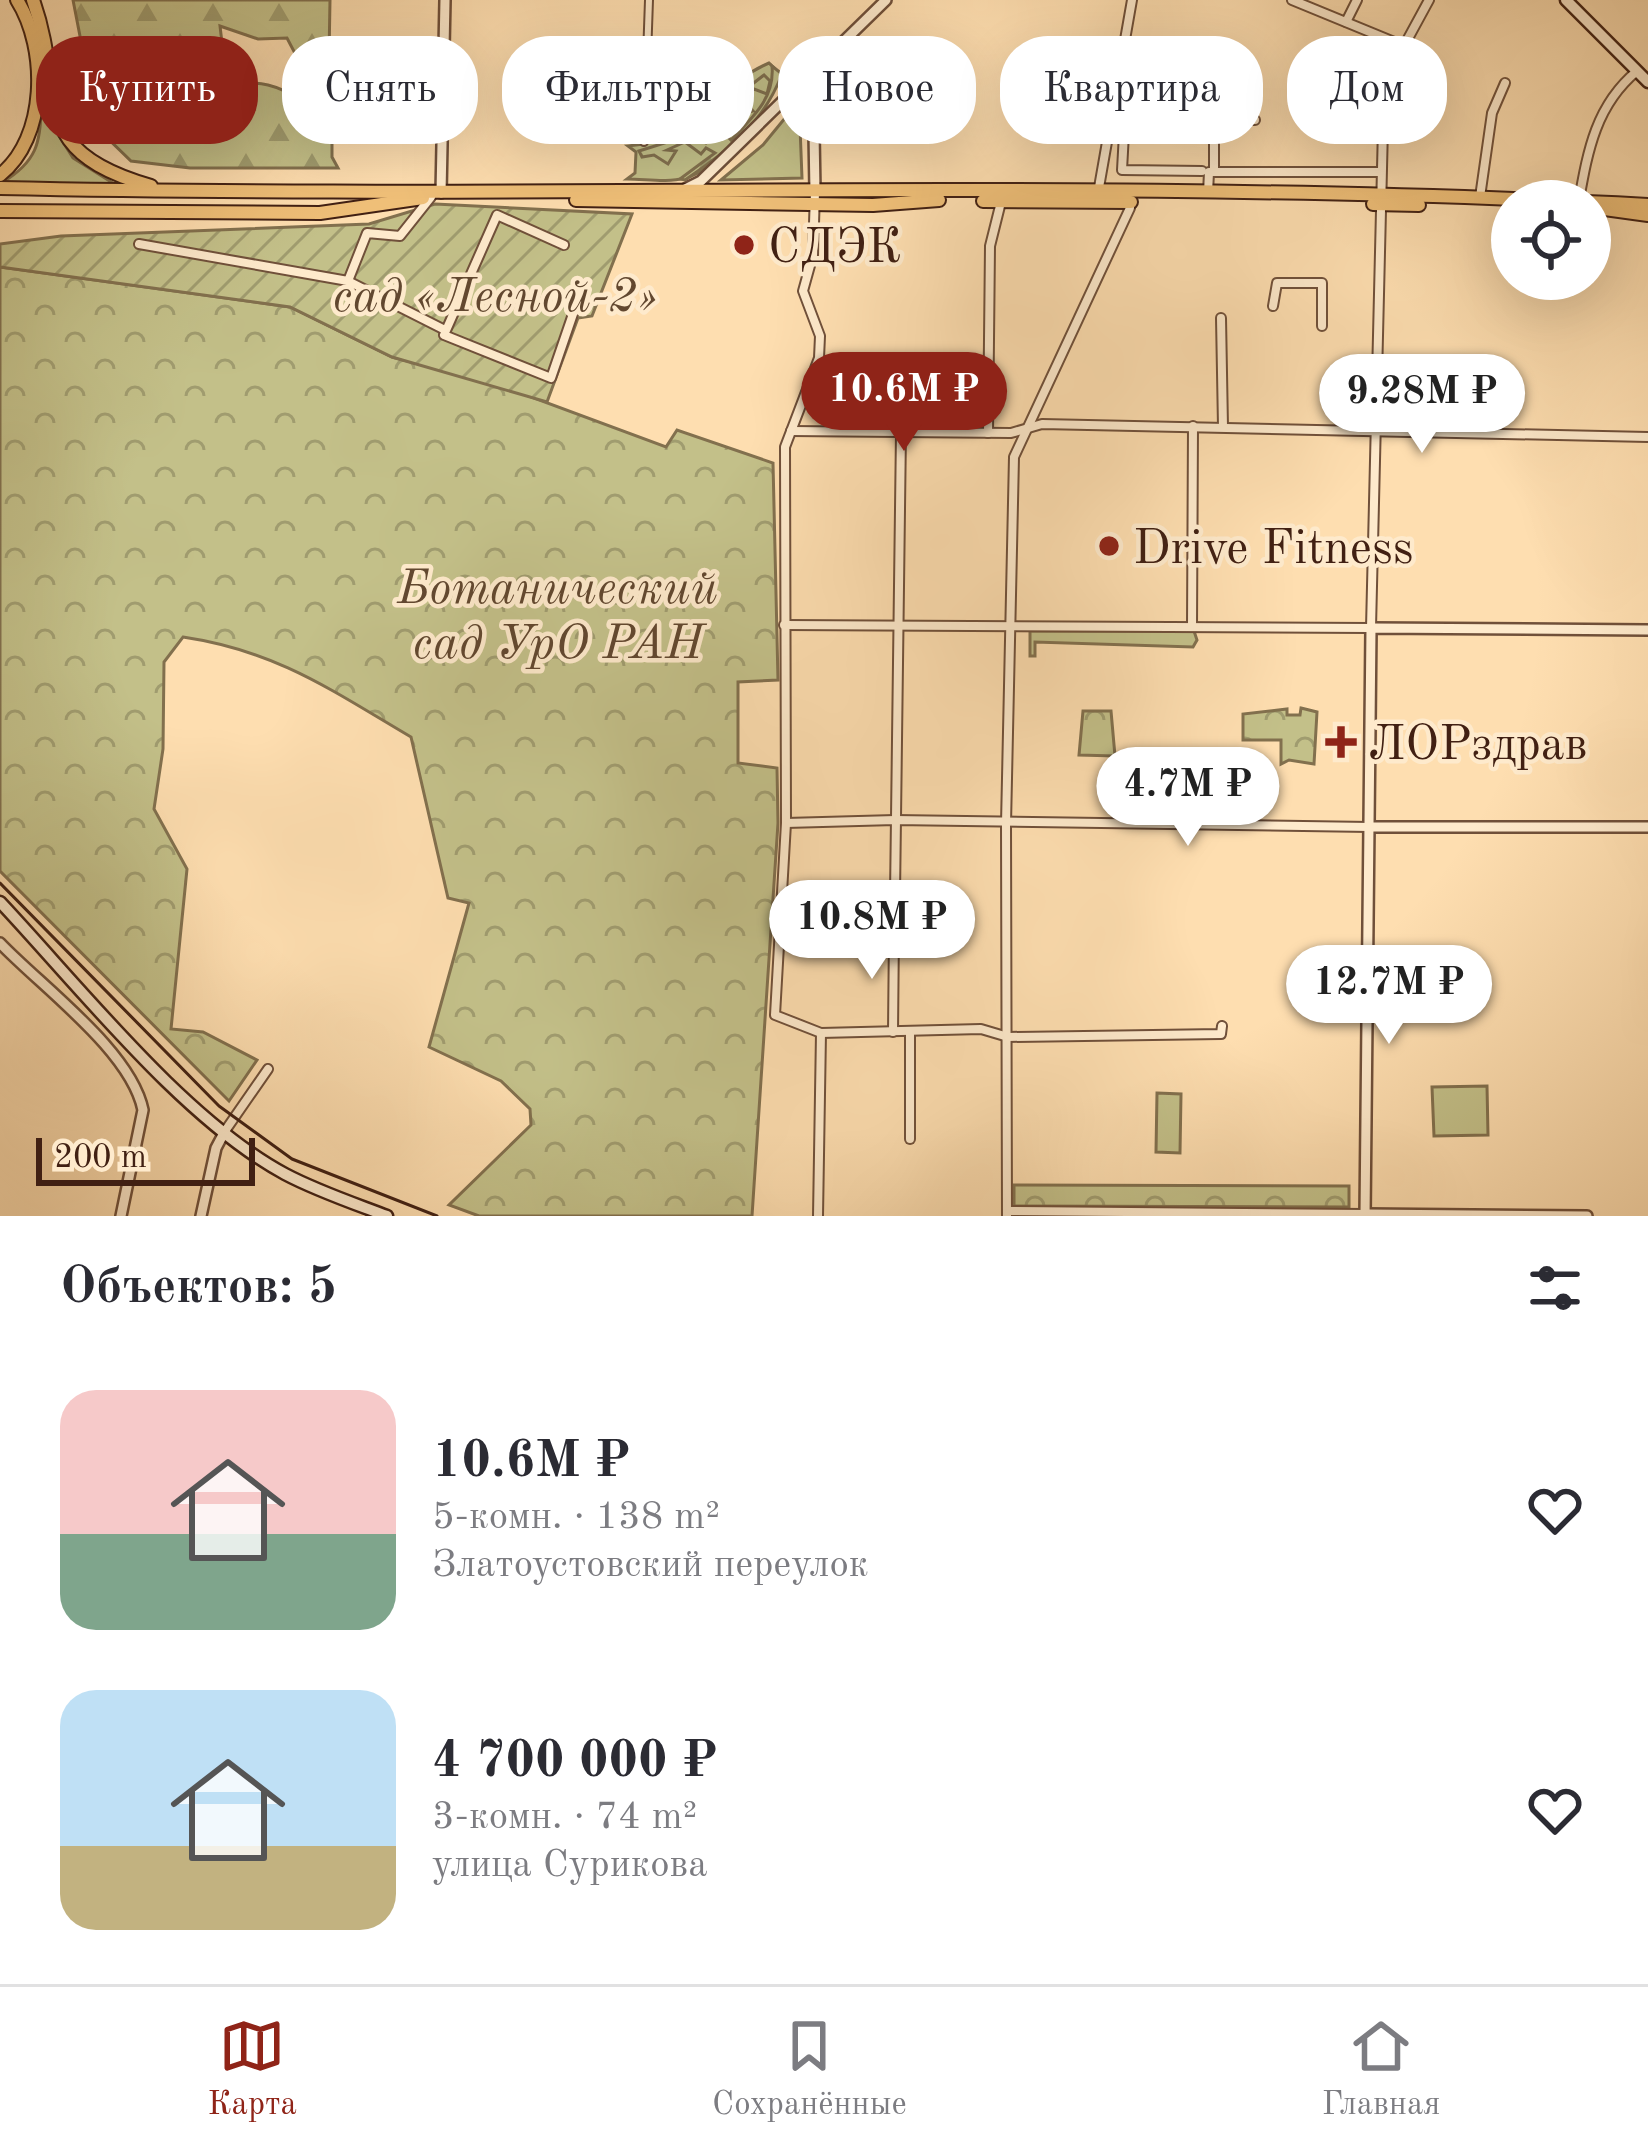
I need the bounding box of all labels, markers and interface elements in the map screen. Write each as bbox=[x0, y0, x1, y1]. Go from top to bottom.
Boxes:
chip: Купить bbox=[36, 36, 258, 144]
chip: Снять bbox=[282, 36, 478, 144]
chip: Фильтры bbox=[502, 36, 754, 144]
chip: Новое bbox=[778, 36, 976, 144]
chip: Квартира bbox=[1000, 36, 1263, 144]
chip: Дом bbox=[1287, 36, 1447, 144]
map controls bbox=[1491, 180, 1611, 300]
button: locate bbox=[1491, 180, 1611, 300]
place label: СДЭК bbox=[768, 225, 901, 273]
marker: СДЭК bbox=[731, 232, 757, 258]
park label: сад «Лесной-2» bbox=[332, 274, 658, 322]
pin: 10.6M ₽ bbox=[793, 352, 1015, 454]
pin: 9.28M ₽ bbox=[1311, 354, 1533, 456]
text: 10.6M ₽ bbox=[828, 371, 980, 410]
text: 9.28M ₽ bbox=[1346, 373, 1498, 412]
place label: Drive Fitness bbox=[1133, 526, 1414, 574]
marker: Drive Fitness bbox=[1096, 533, 1122, 559]
park label: Ботанический сад УрО РАН bbox=[396, 566, 718, 669]
place label: ЛОРздрав bbox=[1368, 722, 1588, 770]
marker: ЛОРздрав bbox=[1325, 726, 1357, 758]
pin: 4.7M ₽ bbox=[1090, 747, 1286, 849]
text: 4.7M ₽ bbox=[1123, 766, 1253, 805]
pin: 10.8M ₽ bbox=[761, 880, 983, 982]
text: 10.8M ₽ bbox=[796, 899, 948, 938]
pin: 12.7M ₽ bbox=[1278, 945, 1500, 1047]
text: 12.7M ₽ bbox=[1313, 964, 1465, 1003]
scale bar bbox=[36, 1132, 255, 1185]
text: 200 m bbox=[54, 1142, 147, 1175]
icon: filters bbox=[1522, 1255, 1588, 1321]
text: Объектов: 5 bbox=[60, 1263, 337, 1314]
text: 10.6M ₽ bbox=[432, 1437, 631, 1488]
icon: home bbox=[156, 1438, 300, 1582]
icon: heart bbox=[1522, 1477, 1588, 1543]
text: 5-комн. · 138 m² bbox=[432, 1498, 720, 1537]
text: Златоустовский переулок bbox=[432, 1546, 868, 1585]
text: 4 700 000 ₽ bbox=[432, 1737, 718, 1788]
icon: home bbox=[156, 1738, 300, 1882]
icon: heart bbox=[1522, 1777, 1588, 1843]
text: 3-комн. · 74 m² bbox=[432, 1798, 697, 1837]
text: улица Сурикова bbox=[432, 1846, 708, 1885]
tab: Карта bbox=[208, 2013, 297, 2126]
tab: Сохранённые bbox=[712, 2013, 907, 2126]
tab: Главная bbox=[1322, 2013, 1440, 2126]

